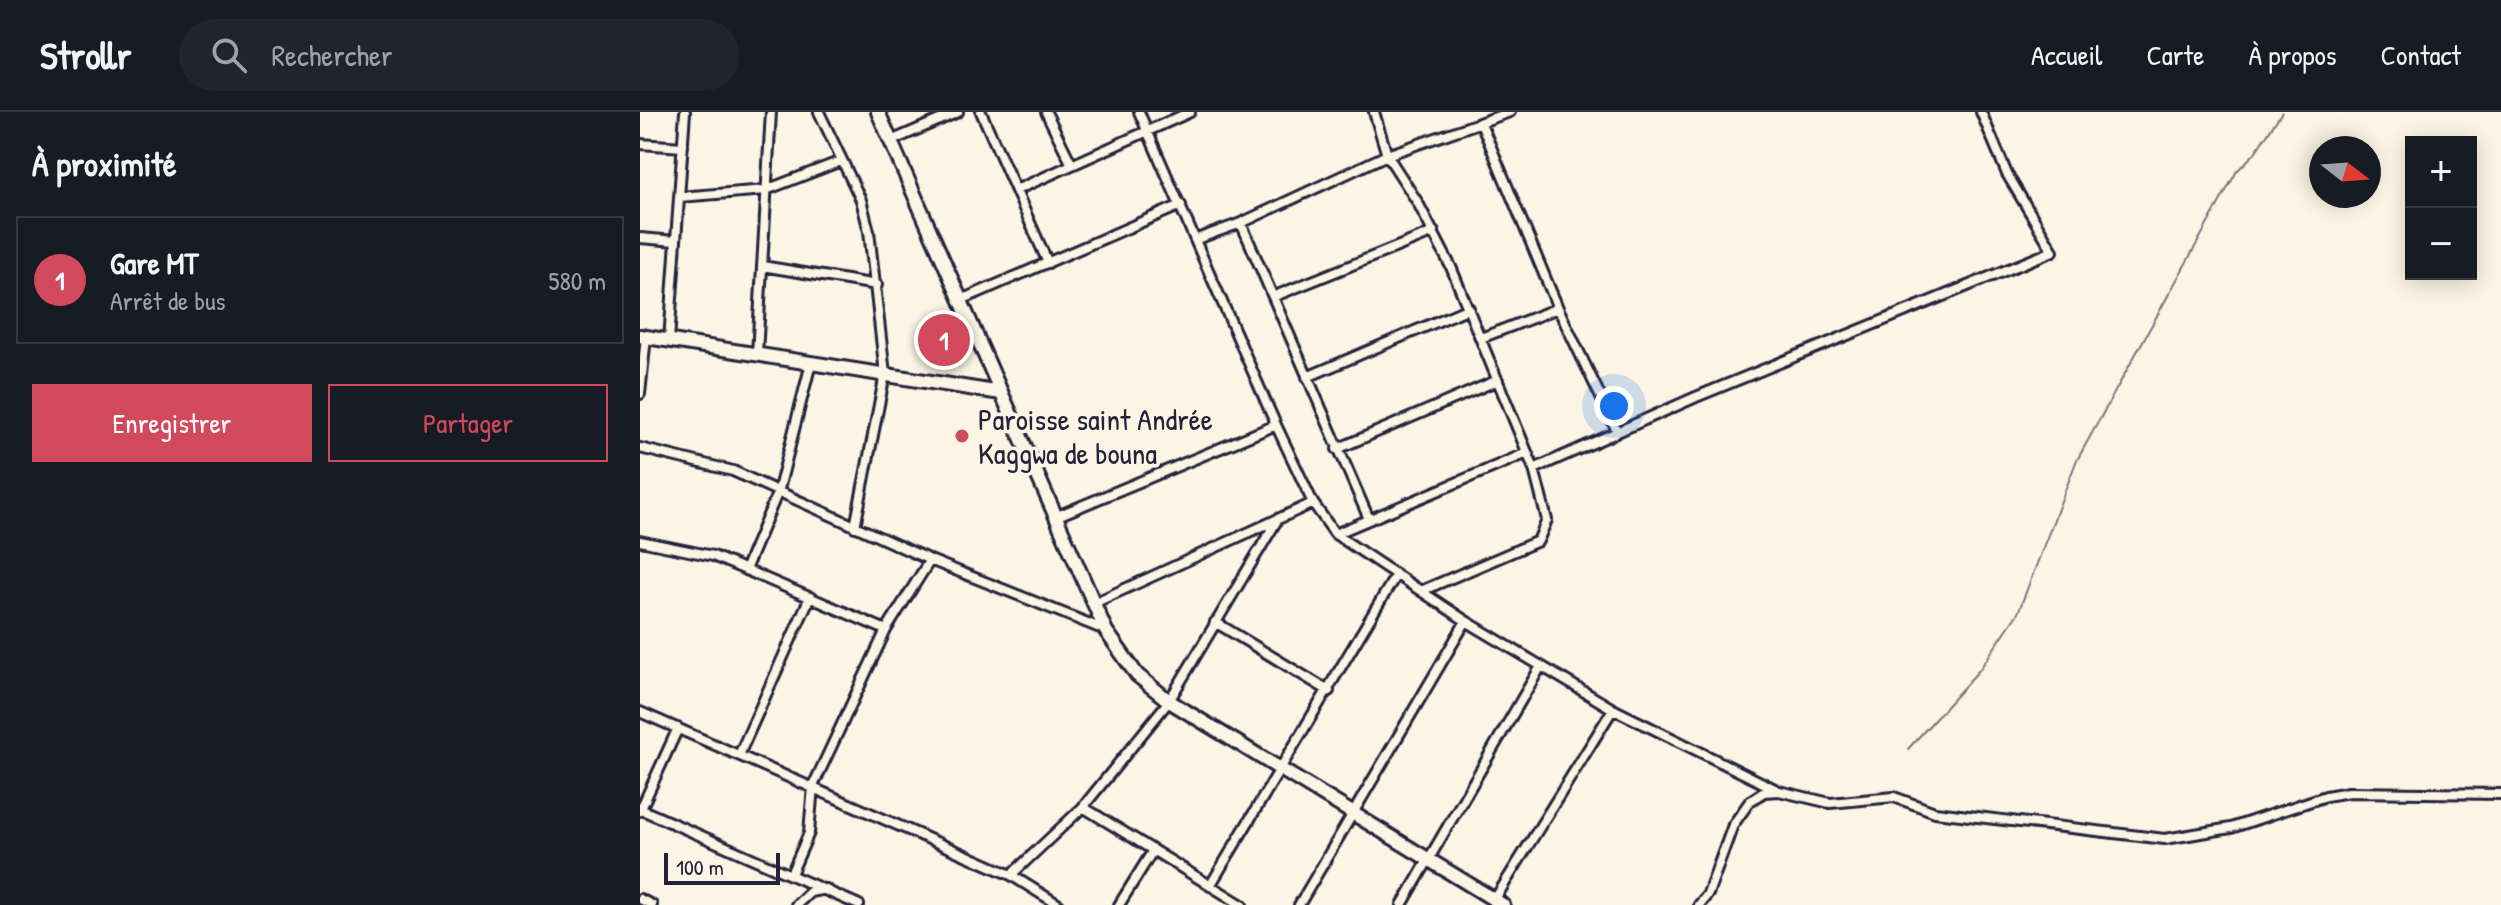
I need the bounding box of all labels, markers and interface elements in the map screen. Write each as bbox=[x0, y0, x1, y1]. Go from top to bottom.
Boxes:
search box bbox=[179, 19, 739, 91]
text: Strollr bbox=[40, 29, 131, 81]
icon: search bbox=[207, 33, 251, 77]
text: Rechercher bbox=[271, 35, 393, 75]
text: Accueil bbox=[2031, 36, 2103, 74]
text: Carte bbox=[2147, 36, 2204, 74]
text: À propos bbox=[2248, 36, 2337, 74]
text: Contact bbox=[2381, 36, 2461, 74]
north arrow bbox=[2309, 136, 2381, 208]
map controls bbox=[2405, 136, 2477, 280]
button: + bbox=[2405, 136, 2477, 208]
text: À proximité bbox=[32, 141, 177, 187]
button: − bbox=[2405, 208, 2477, 280]
text: Gare MT bbox=[110, 243, 198, 283]
text: 1 bbox=[55, 263, 65, 298]
text: 580 m bbox=[548, 263, 606, 298]
text: Arrêt de bus bbox=[110, 283, 226, 318]
pin: 1 bbox=[918, 310, 970, 370]
button: Enregistrer bbox=[32, 384, 312, 462]
button: Partager bbox=[328, 384, 608, 462]
your location bbox=[1594, 386, 1634, 426]
place label: Paroisse saint Andrée Kaggwa de bouna bbox=[978, 399, 1213, 473]
marker: Paroisse saint Andrée Kaggwa de bouna bbox=[953, 427, 971, 445]
scale bar bbox=[664, 849, 780, 885]
text: 100 m bbox=[676, 852, 724, 882]

